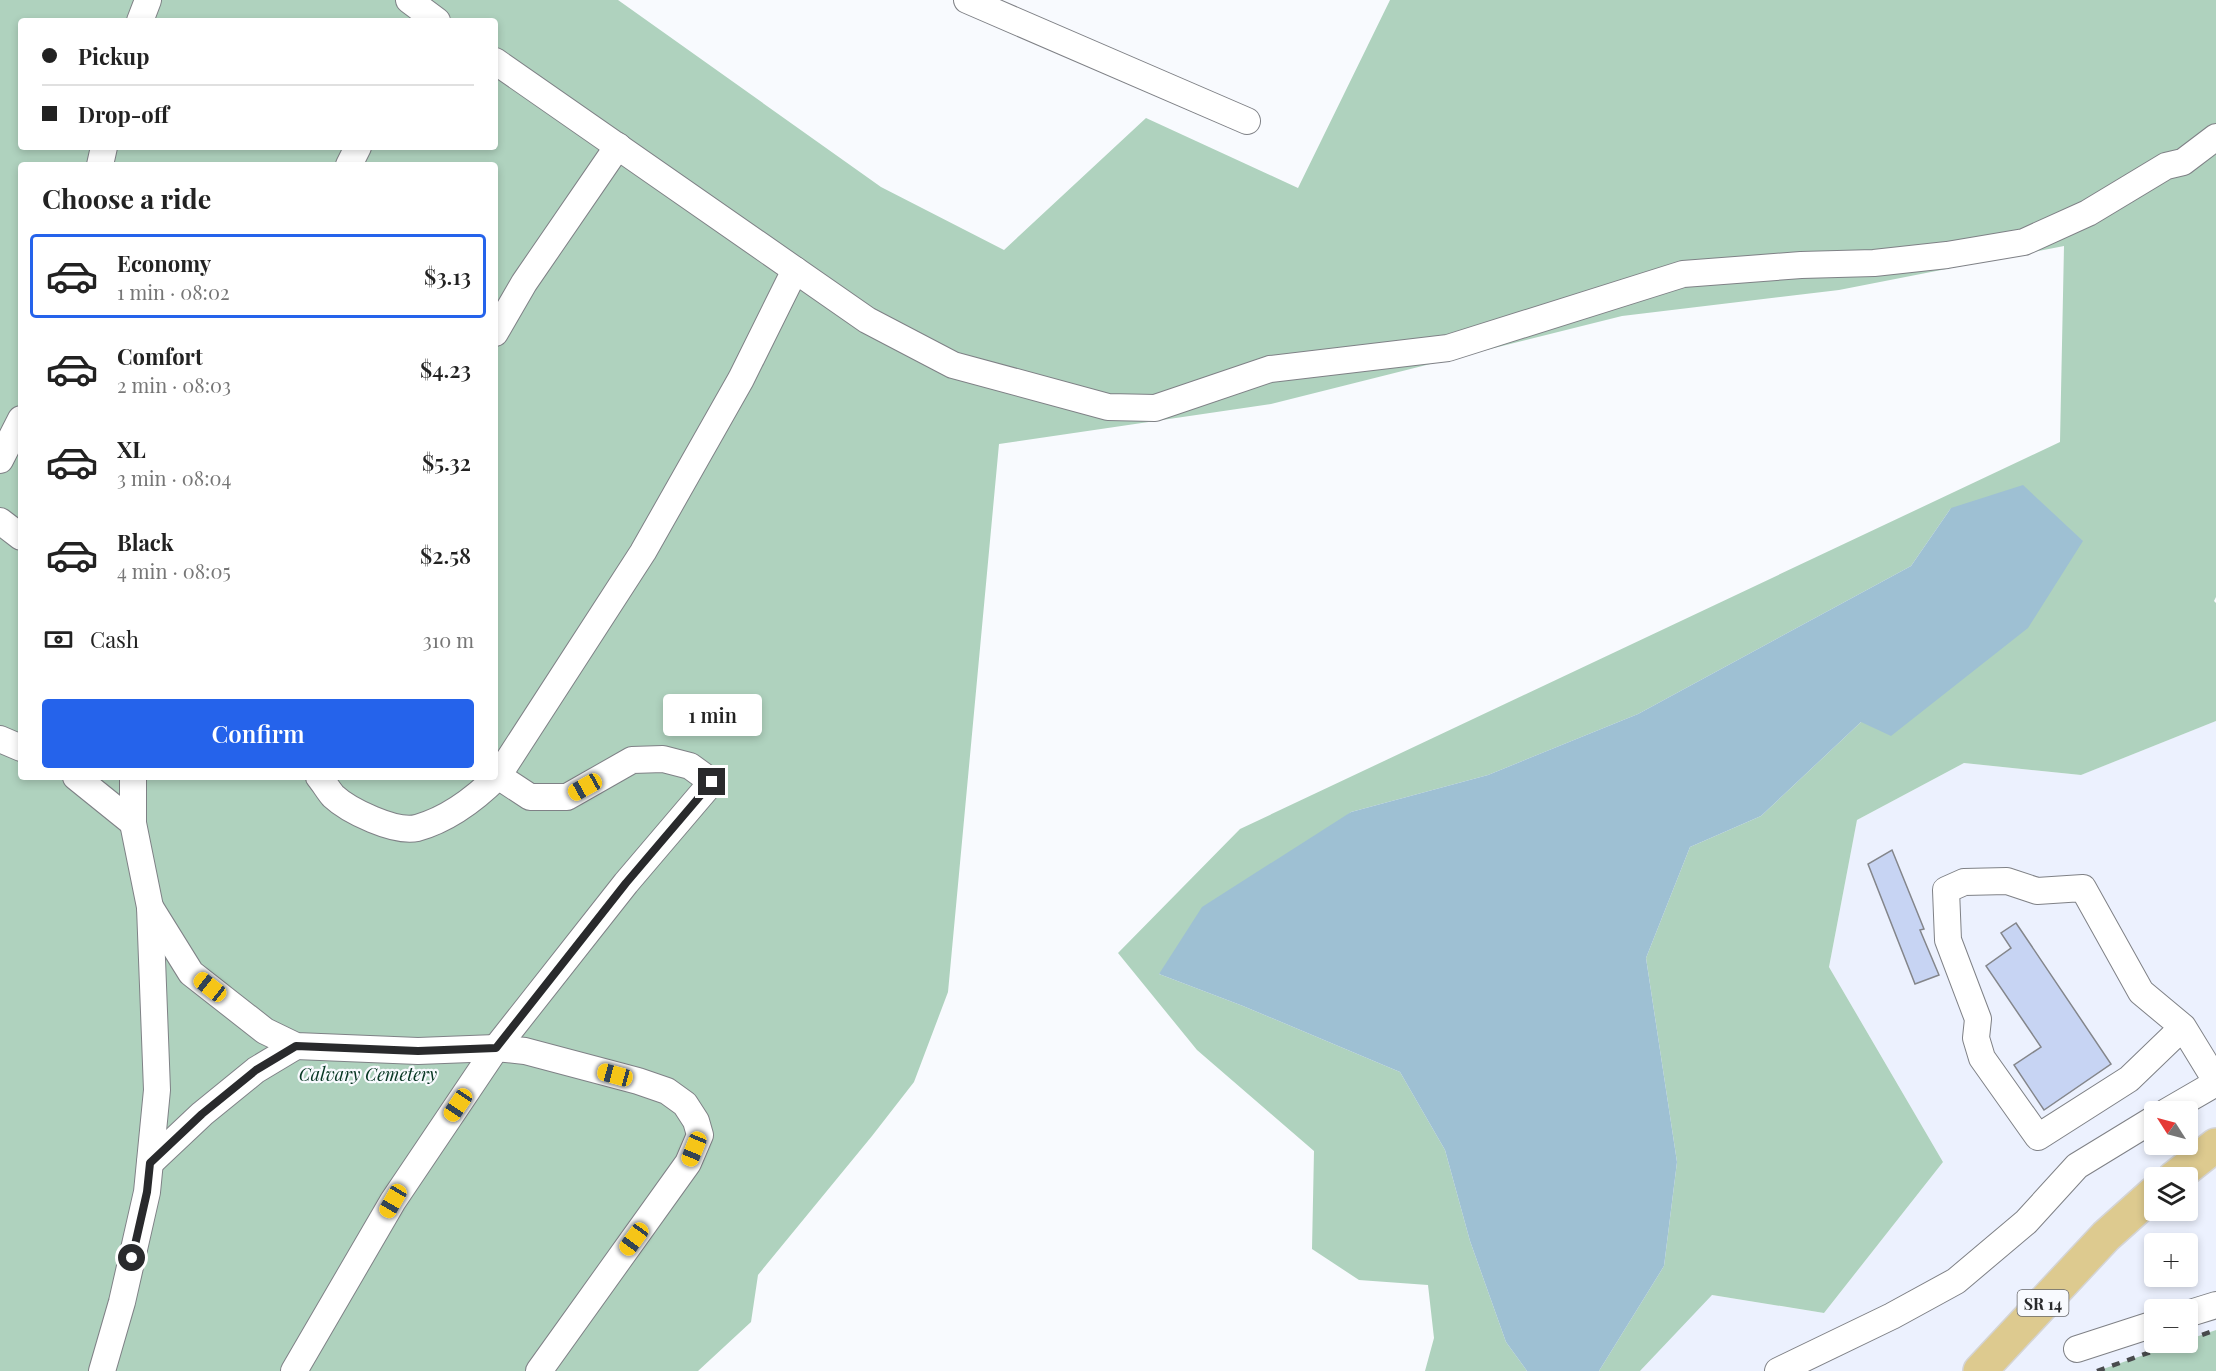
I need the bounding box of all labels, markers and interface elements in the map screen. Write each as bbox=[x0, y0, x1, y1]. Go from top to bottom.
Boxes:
text: Pickup bbox=[78, 41, 149, 71]
text: Drop-off bbox=[78, 99, 169, 129]
text: Choose a ride bbox=[42, 180, 211, 216]
text: Economy bbox=[117, 248, 211, 278]
icon: car bbox=[45, 249, 99, 303]
text: $3.13 bbox=[424, 261, 471, 291]
text: 1 min · 08:02 bbox=[117, 278, 229, 305]
text: Comfort bbox=[117, 341, 203, 371]
icon: car bbox=[45, 342, 99, 396]
text: $4.23 bbox=[420, 354, 471, 384]
text: 2 min · 08:03 bbox=[117, 371, 231, 398]
text: XL bbox=[117, 434, 146, 464]
icon: car bbox=[45, 435, 99, 489]
text: $5.32 bbox=[422, 447, 471, 477]
text: 3 min · 08:04 bbox=[117, 464, 231, 491]
text: Black bbox=[117, 527, 174, 557]
icon: car bbox=[45, 528, 99, 582]
text: $2.58 bbox=[420, 540, 471, 570]
text: 4 min · 08:05 bbox=[117, 557, 231, 584]
icon: cash bbox=[42, 623, 75, 656]
text: Cash bbox=[90, 624, 139, 654]
text: 310 m bbox=[423, 626, 474, 653]
callout: 1 min bbox=[662, 695, 762, 737]
button: Confirm bbox=[42, 699, 474, 768]
text: 1 min bbox=[688, 701, 737, 728]
route end bbox=[698, 768, 725, 795]
car bbox=[565, 770, 605, 804]
car bbox=[190, 969, 230, 1005]
park label: Calvary Cemetery bbox=[299, 1062, 438, 1086]
car bbox=[595, 1062, 635, 1088]
car bbox=[440, 1085, 476, 1125]
north arrow bbox=[2144, 1101, 2198, 1155]
map controls bbox=[2144, 1101, 2198, 1353]
car bbox=[679, 1129, 709, 1169]
button: layers bbox=[2144, 1167, 2198, 1221]
car bbox=[376, 1181, 410, 1221]
car bbox=[616, 1219, 652, 1259]
button: + bbox=[2144, 1233, 2198, 1287]
route start bbox=[118, 1244, 145, 1271]
road number: SR 14 bbox=[2018, 1290, 2068, 1316]
button: − bbox=[2144, 1299, 2198, 1353]

